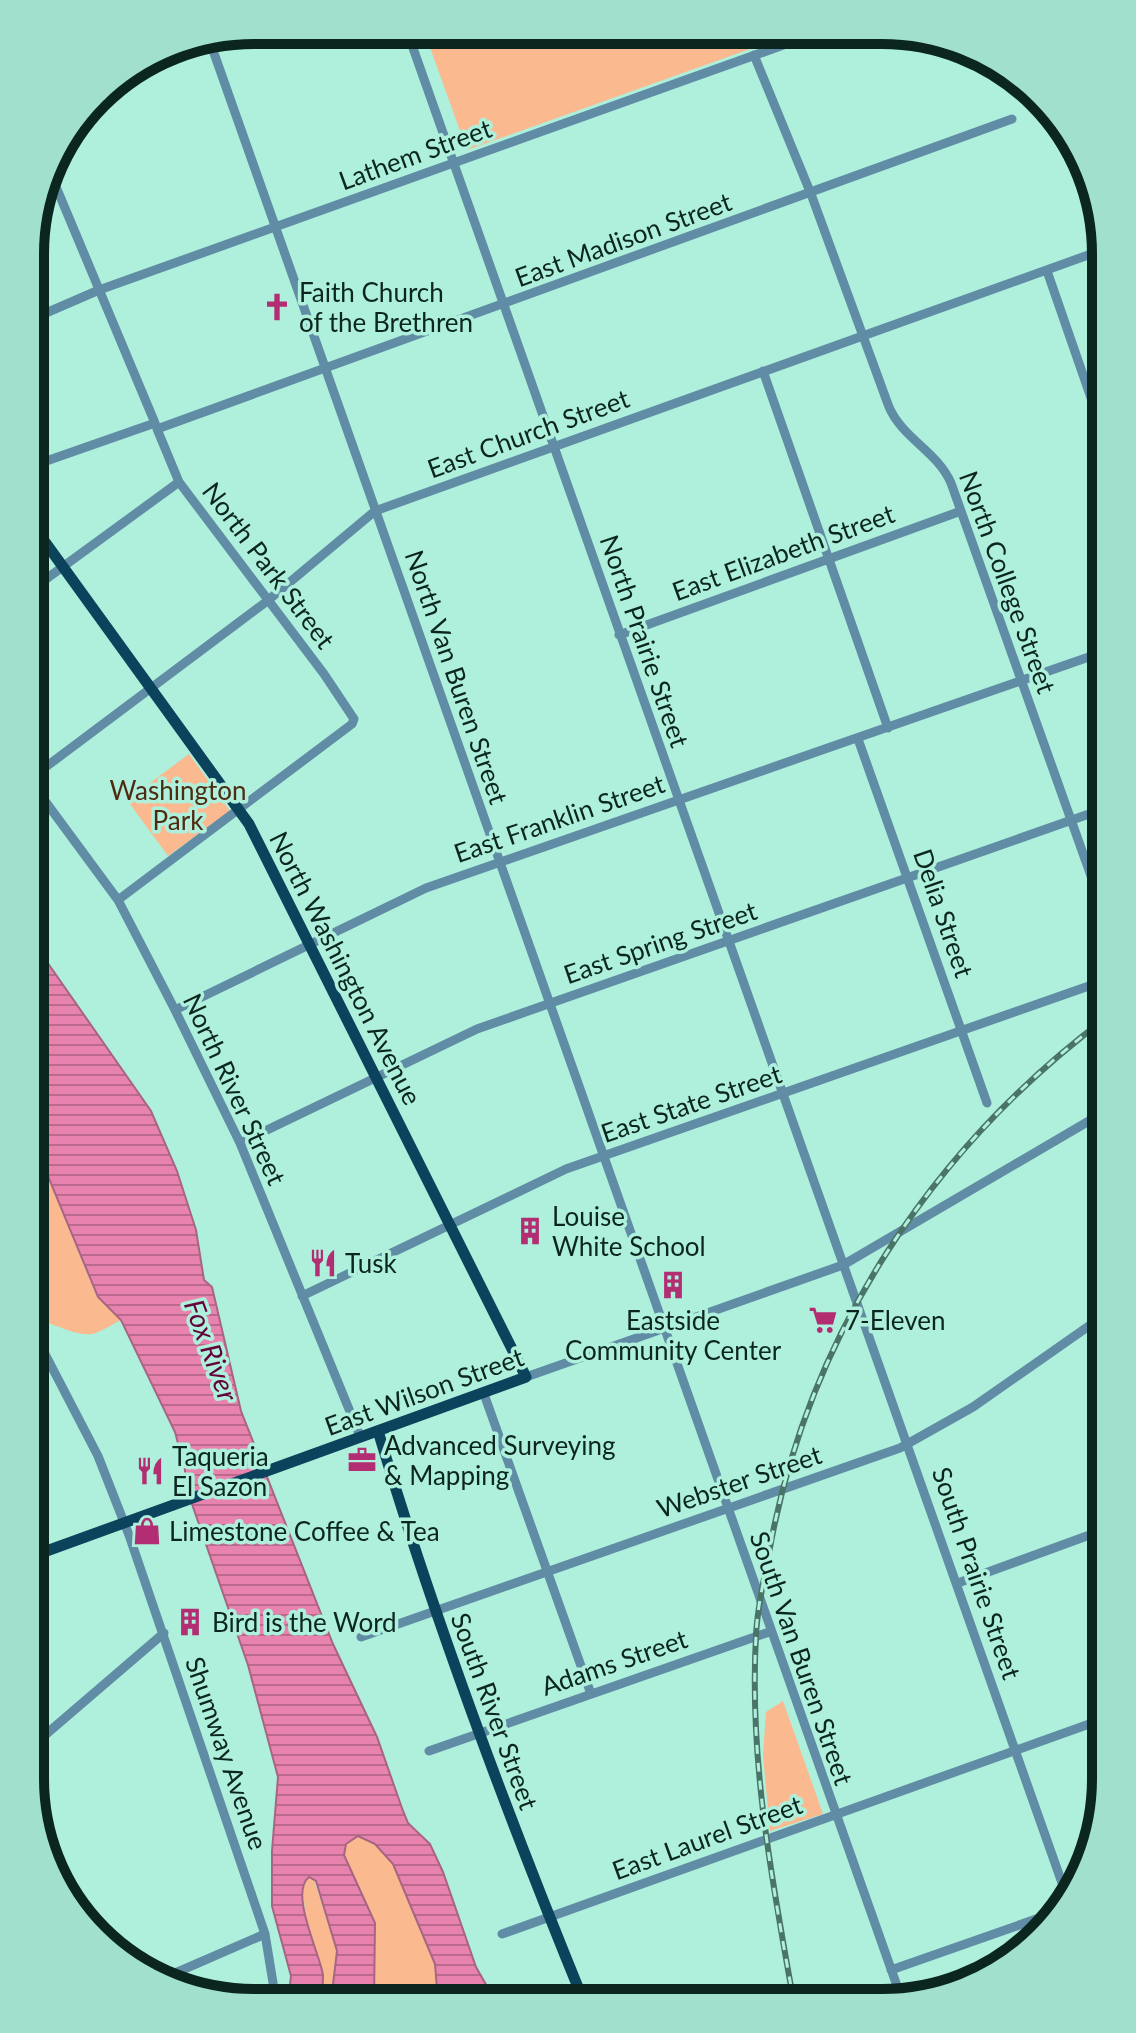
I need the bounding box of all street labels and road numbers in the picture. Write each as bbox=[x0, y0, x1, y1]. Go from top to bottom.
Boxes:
street label: Lathem Street bbox=[334, 111, 496, 196]
street label: East Madison Street bbox=[510, 185, 736, 293]
street label: East Church Street bbox=[423, 381, 634, 484]
street label: North College Street bbox=[953, 467, 1063, 698]
street label: North Park Street bbox=[196, 475, 342, 655]
street label: East Elizabeth Street bbox=[668, 497, 899, 607]
street label: North Prairie Street bbox=[594, 531, 697, 752]
street label: North Van Buren Street bbox=[399, 546, 516, 809]
street label: East Franklin Street bbox=[450, 767, 669, 869]
street label: North Washington Avenue bbox=[263, 826, 429, 1110]
street label: Delia Street bbox=[907, 845, 981, 982]
street label: East Spring Street bbox=[559, 894, 761, 990]
street label: North River Street bbox=[177, 988, 294, 1190]
street label: East State Street bbox=[597, 1057, 786, 1149]
street label: East Wilson Street bbox=[320, 1340, 529, 1442]
street label: Webster Street bbox=[652, 1438, 826, 1524]
street label: South Prairie Street bbox=[926, 1463, 1028, 1684]
street label: South Van Buren Street bbox=[744, 1527, 861, 1790]
street label: South River Street bbox=[445, 1608, 546, 1814]
street label: Adams Street bbox=[537, 1622, 692, 1702]
street label: Shumway Avenue bbox=[179, 1652, 275, 1854]
street label: East Laurel Street bbox=[608, 1788, 807, 1886]

